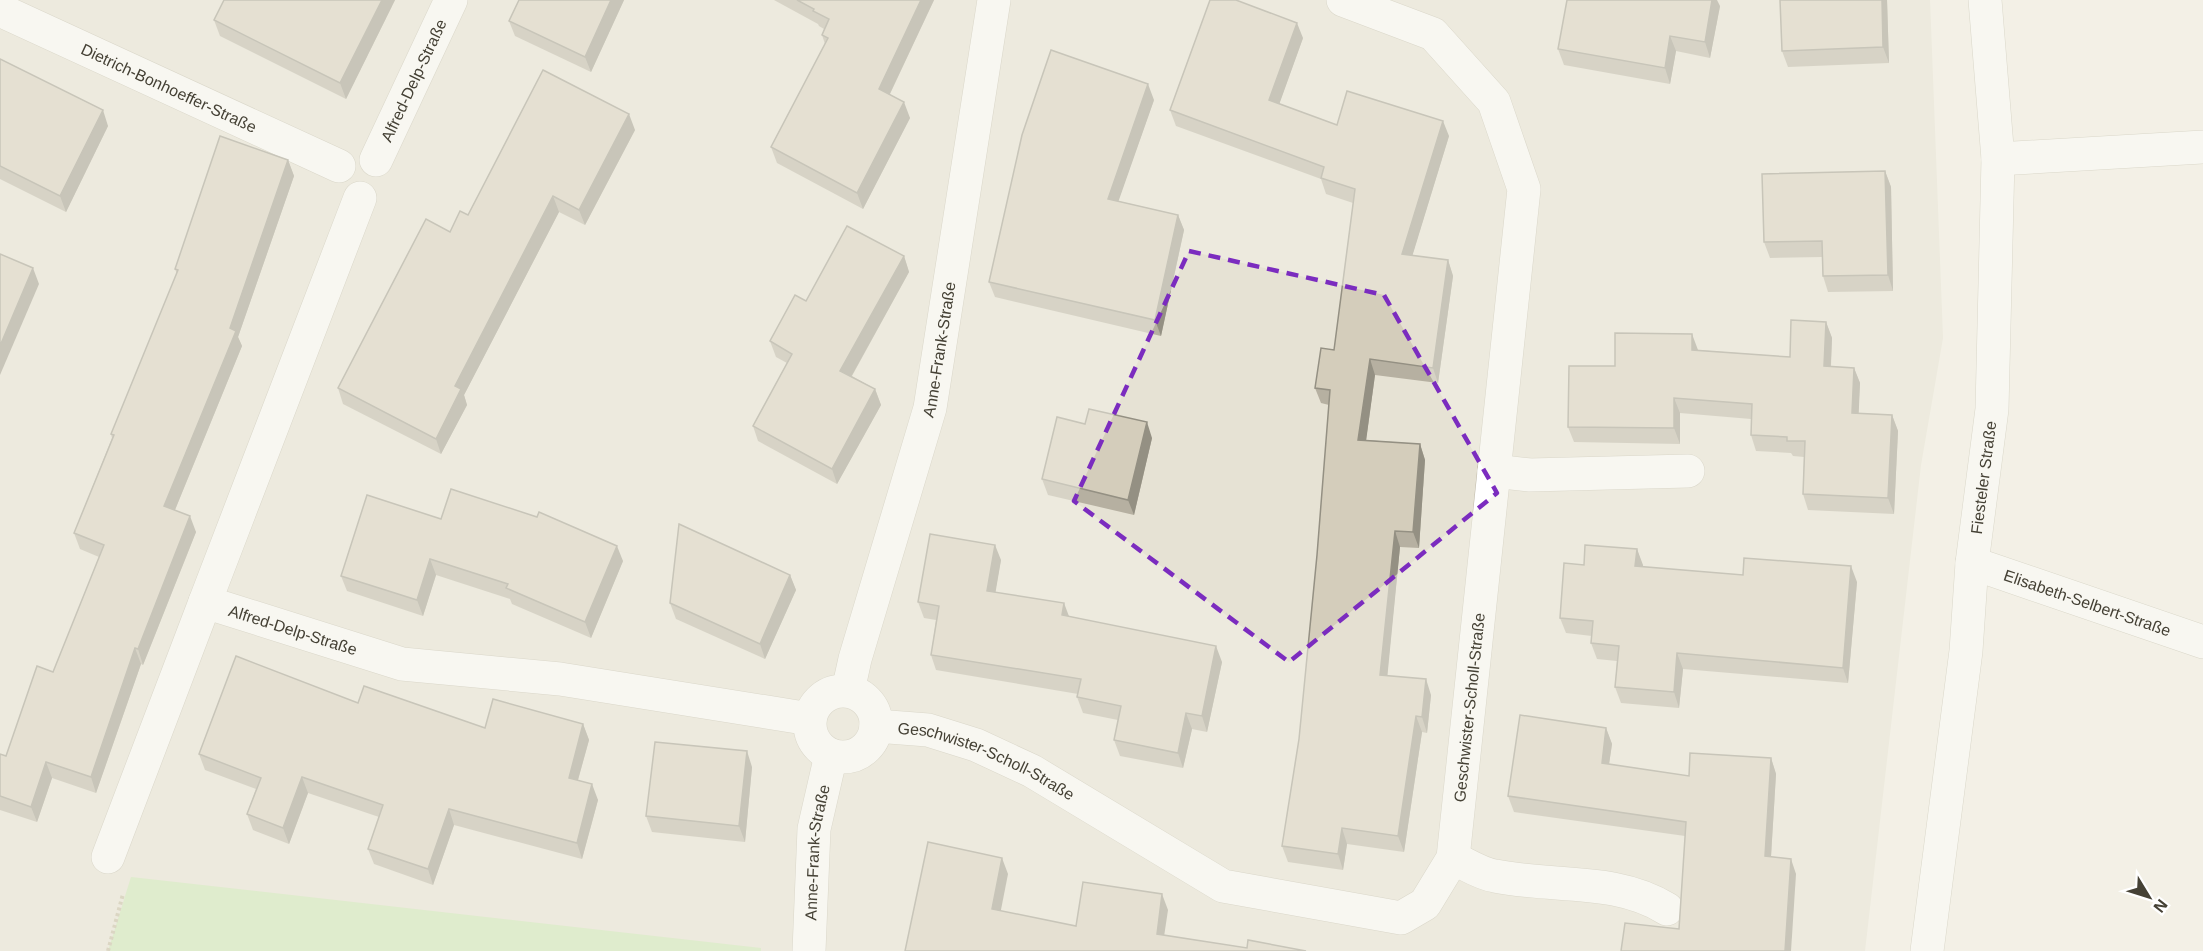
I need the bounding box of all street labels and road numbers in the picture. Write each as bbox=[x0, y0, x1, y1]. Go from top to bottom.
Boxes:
street label: Alfred-Delp-Straße bbox=[378, 16, 450, 145]
street label: Dietrich-Bonhoeffer-Straße bbox=[78, 41, 259, 136]
street label: Anne-Frank-Straße bbox=[920, 280, 959, 419]
street label: Fiesteler Straße bbox=[1968, 420, 1999, 535]
street label: Elisabeth-Selbert-Straße bbox=[2002, 567, 2173, 639]
street label: Alfred-Delp-Straße bbox=[227, 602, 359, 658]
street label: Geschwister-Scholl-Straße bbox=[1451, 612, 1488, 803]
street label: Geschwister-Scholl-Straße bbox=[897, 720, 1077, 804]
street label: Anne-Frank-Straße bbox=[802, 783, 833, 921]

